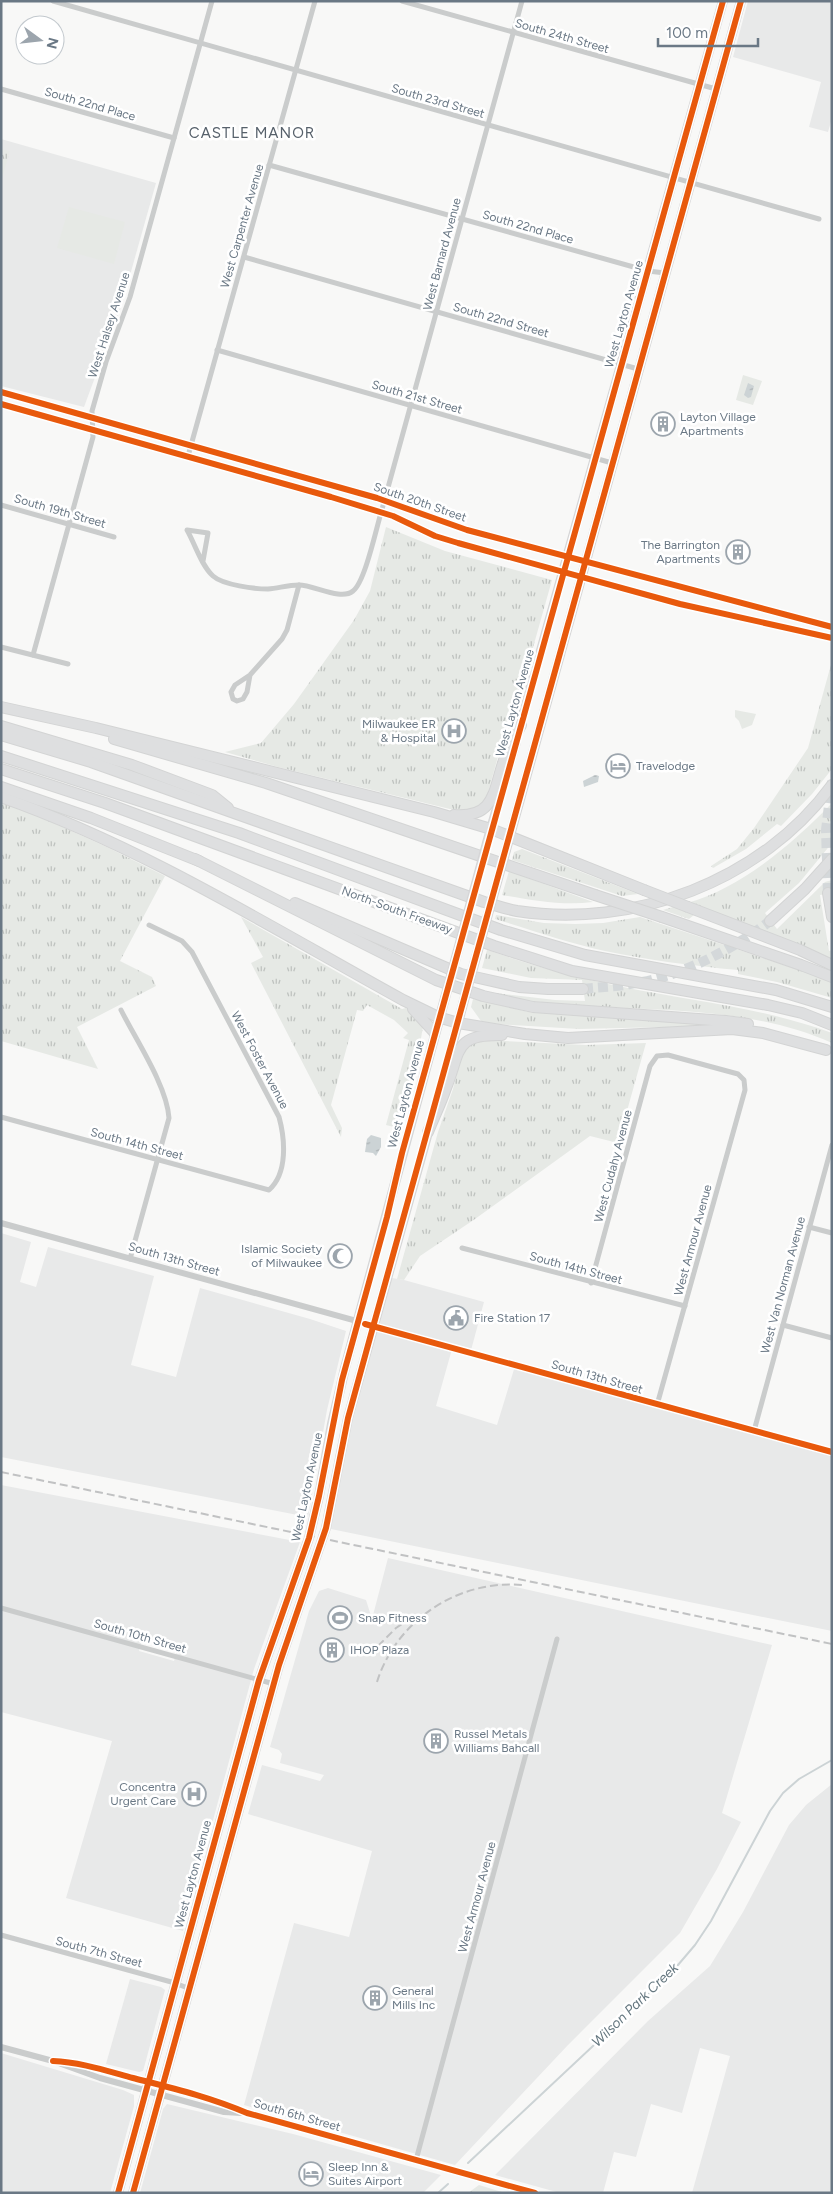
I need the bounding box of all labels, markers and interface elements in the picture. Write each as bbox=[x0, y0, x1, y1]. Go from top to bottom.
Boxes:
north arrow bbox=[15, 15, 65, 65]
scale bar bbox=[658, 15, 758, 47]
street label: South 24th Street bbox=[513, 16, 611, 56]
text: 100 m bbox=[666, 24, 708, 42]
text: N bbox=[42, 36, 62, 51]
street label: South 23rd Street bbox=[390, 81, 487, 121]
street label: South 22nd Place bbox=[43, 84, 138, 124]
district label: CASTLE MANOR bbox=[189, 124, 315, 142]
street label: West Carpenter Avenue bbox=[218, 162, 267, 290]
street label: West Barnard Avenue bbox=[420, 196, 464, 312]
street label: South 22nd Place bbox=[481, 207, 576, 247]
street label: West Layton Avenue bbox=[602, 258, 646, 369]
street label: West Halsey Avenue bbox=[85, 270, 133, 380]
street label: South 22nd Street bbox=[452, 300, 551, 340]
street label: South 21st Street bbox=[370, 377, 464, 417]
place label: Layton Village Apartments bbox=[680, 410, 756, 438]
building icon: Layton Village Apartments bbox=[650, 411, 676, 437]
street label: South 20th Street bbox=[372, 480, 469, 525]
street label: South 19th Street bbox=[13, 491, 108, 531]
place label: The Barrington Apartments bbox=[641, 538, 720, 566]
building icon: The Barrington Apartments bbox=[725, 539, 751, 565]
street label: West Layton Avenue bbox=[493, 647, 537, 758]
place label: Milwaukee ER & Hospital bbox=[362, 717, 436, 745]
hospital icon: Milwaukee ER & Hospital bbox=[441, 718, 467, 744]
hotel icon: Travelodge bbox=[605, 753, 631, 779]
place label: Travelodge bbox=[636, 759, 695, 773]
street label: North-South Freeway bbox=[340, 883, 455, 937]
street label: West Foster Avenue bbox=[228, 1009, 292, 1112]
street label: West Layton Avenue bbox=[385, 1038, 427, 1149]
street label: West Cudahy Avenue bbox=[591, 1108, 635, 1224]
street label: South 14th Street bbox=[89, 1125, 185, 1163]
street label: West Armour Avenue bbox=[671, 1183, 715, 1297]
street label: West Van Norman Avenue bbox=[758, 1215, 808, 1355]
street label: South 13th Street bbox=[127, 1239, 222, 1279]
place label: Islamic Society of Milwaukee bbox=[241, 1242, 323, 1270]
mosque icon: Islamic Society of Milwaukee bbox=[327, 1243, 353, 1269]
street label: South 14th Street bbox=[528, 1249, 624, 1287]
public building icon: Fire Station 17 bbox=[443, 1305, 469, 1331]
place label: Fire Station 17 bbox=[474, 1311, 551, 1325]
street label: South 13th Street bbox=[550, 1357, 645, 1397]
street label: West Layton Avenue bbox=[289, 1431, 325, 1543]
sports icon: Snap Fitness bbox=[327, 1605, 353, 1631]
place label: Snap Fitness bbox=[358, 1611, 427, 1625]
street label: South 10th Street bbox=[92, 1616, 188, 1656]
building icon: IHOP Plaza bbox=[319, 1637, 345, 1663]
place label: IHOP Plaza bbox=[350, 1643, 409, 1657]
place label: Russel Metals Williams Bahcall bbox=[454, 1727, 539, 1755]
building icon: Russel Metals Williams Bahcall bbox=[423, 1728, 449, 1754]
place label: Concentra Urgent Care bbox=[110, 1780, 176, 1808]
hospital icon: Concentra Urgent Care bbox=[181, 1781, 207, 1807]
street label: West Layton Avenue bbox=[172, 1818, 214, 1929]
street label: West Armour Avenue bbox=[455, 1840, 499, 1954]
street label: South 7th Street bbox=[54, 1934, 144, 1970]
water label: Wilson Park Creek bbox=[588, 1958, 683, 2051]
place label: General Mills Inc bbox=[392, 1984, 436, 2012]
building icon: General Mills Inc bbox=[362, 1985, 388, 2011]
street label: South 6th Street bbox=[252, 2096, 343, 2134]
place label: Sleep Inn & Suites Airport bbox=[328, 2160, 403, 2188]
hotel icon: Sleep Inn & Suites Airport bbox=[298, 2161, 324, 2187]

